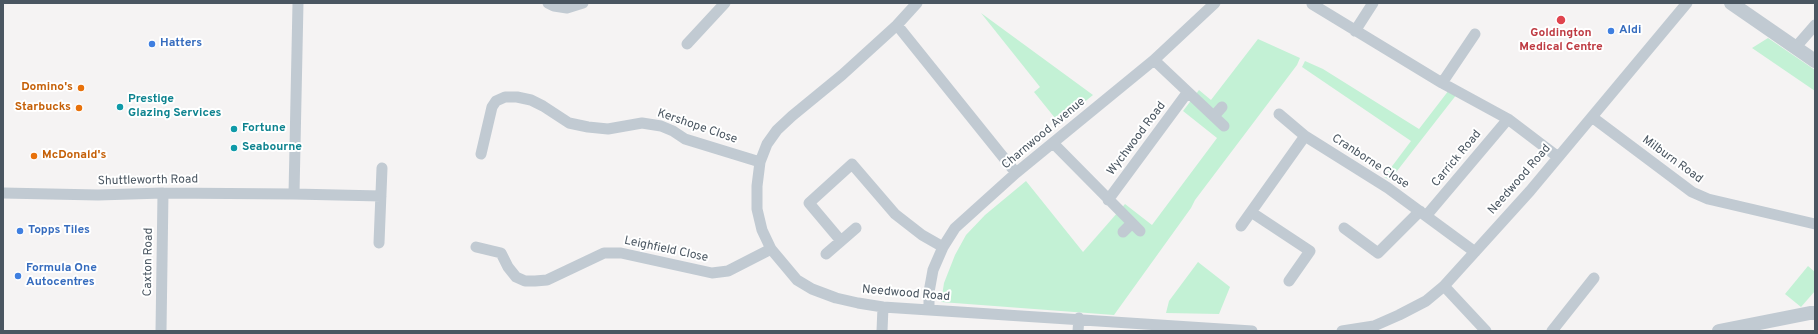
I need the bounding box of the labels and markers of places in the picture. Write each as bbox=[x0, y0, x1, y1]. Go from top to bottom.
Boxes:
marker: Goldington Medical Centre bbox=[1555, 14, 1567, 26]
place label: Aldi bbox=[1619, 24, 1641, 38]
marker: Aldi bbox=[1606, 26, 1616, 36]
place label: Goldington Medical Centre bbox=[1519, 27, 1603, 55]
place label: Hatters bbox=[160, 37, 202, 51]
marker: Hatters bbox=[147, 39, 157, 49]
place label: Domino's bbox=[21, 81, 73, 95]
marker: Domino's bbox=[76, 83, 86, 93]
place label: Prestige Glazing Services bbox=[128, 93, 221, 121]
place label: Starbucks bbox=[15, 101, 71, 115]
marker: Prestige Glazing Services bbox=[115, 102, 125, 112]
marker: Starbucks bbox=[74, 103, 84, 113]
place label: Fortune bbox=[242, 122, 286, 136]
marker: Fortune bbox=[229, 124, 239, 134]
place label: Seabourne bbox=[242, 141, 302, 155]
marker: Seabourne bbox=[229, 143, 239, 153]
place label: McDonald's bbox=[42, 149, 106, 163]
marker: McDonald's bbox=[29, 151, 39, 161]
place label: Topps Tiles bbox=[28, 224, 90, 238]
marker: Topps Tiles bbox=[15, 226, 25, 236]
place label: Formula One Autocentres bbox=[26, 262, 97, 290]
marker: Formula One Autocentres bbox=[13, 271, 23, 281]

